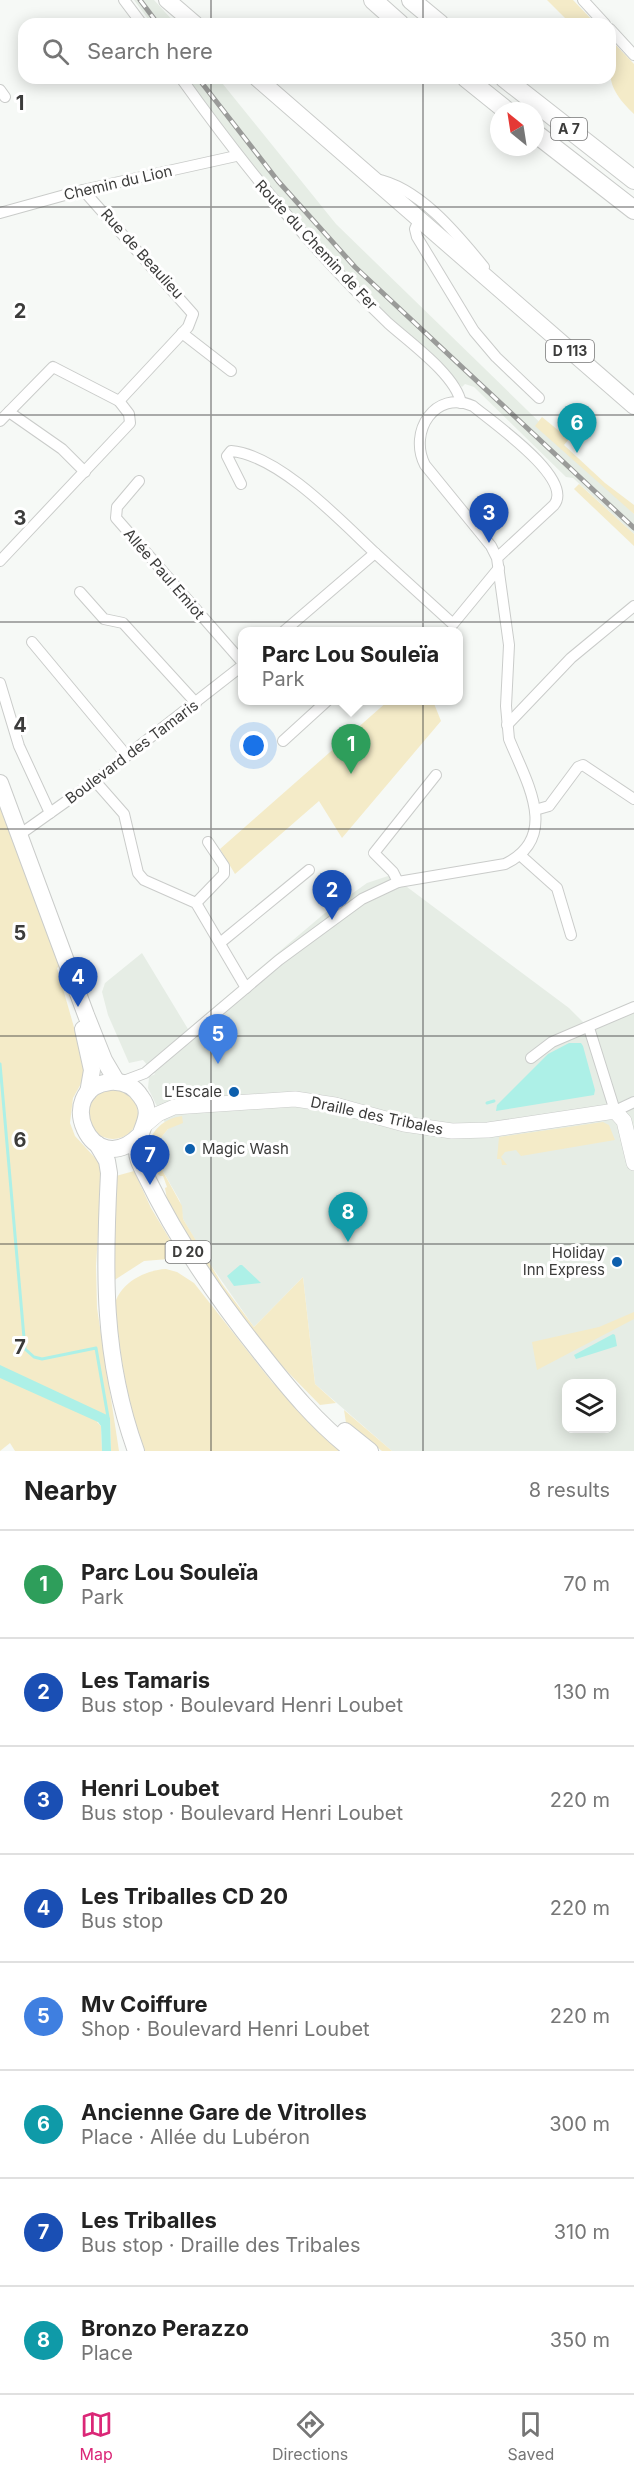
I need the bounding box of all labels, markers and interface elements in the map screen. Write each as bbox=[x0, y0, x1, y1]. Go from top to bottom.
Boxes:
search box bbox=[18, 18, 616, 84]
icon: search bbox=[39, 35, 72, 68]
text: Search here bbox=[87, 38, 213, 64]
text: 1 bbox=[16, 91, 24, 115]
north arrow bbox=[490, 102, 544, 156]
road number: A 7 bbox=[551, 118, 587, 140]
street label: Chemin du Lion bbox=[62, 161, 174, 204]
street label: Route du Chemin de Fer bbox=[251, 176, 382, 314]
street label: Rue de Beaulieu bbox=[97, 205, 188, 303]
text: 2 bbox=[14, 299, 26, 323]
road number: D 113 bbox=[546, 340, 594, 362]
pin: 6 bbox=[558, 404, 596, 453]
pin: 3 bbox=[470, 494, 508, 543]
text: 3 bbox=[14, 506, 26, 530]
street label: Allée Paul Emiot bbox=[120, 525, 209, 623]
popup bbox=[238, 627, 463, 705]
text: Parc Lou Souleïa bbox=[262, 641, 439, 667]
text: Park bbox=[262, 667, 305, 691]
street label: Boulevard des Tamaris bbox=[62, 695, 202, 808]
text: 4 bbox=[13, 713, 27, 737]
pin: 1 bbox=[332, 724, 370, 774]
your location bbox=[239, 731, 268, 760]
pin: 2 bbox=[312, 870, 352, 920]
text: 5 bbox=[14, 921, 26, 945]
pin: 4 bbox=[58, 958, 98, 1007]
pin: 5 bbox=[198, 1014, 238, 1064]
place label: L'Escale bbox=[164, 1082, 222, 1101]
marker: L'Escale bbox=[227, 1085, 241, 1099]
street label: Draille des Tribales bbox=[309, 1092, 445, 1139]
text: 6 bbox=[14, 1128, 27, 1152]
pin: 7 bbox=[130, 1136, 170, 1185]
place label: Magic Wash bbox=[202, 1139, 289, 1158]
marker: Magic Wash bbox=[183, 1142, 197, 1156]
pin: 8 bbox=[328, 1192, 368, 1242]
road number: D 20 bbox=[166, 1241, 210, 1263]
place label: Holiday Inn Express bbox=[523, 1243, 606, 1279]
marker: Holiday Inn Express bbox=[610, 1255, 624, 1269]
text: 7 bbox=[14, 1335, 26, 1359]
map controls bbox=[562, 1379, 616, 1433]
button: layers bbox=[562, 1379, 616, 1433]
text: Nearby bbox=[24, 1475, 117, 1506]
text: 8 results bbox=[529, 1478, 610, 1502]
text: Parc Lou Souleïa bbox=[81, 1559, 259, 1585]
text: 1 bbox=[39, 1572, 48, 1596]
text: 70 m bbox=[563, 1572, 610, 1596]
text: Park bbox=[81, 1585, 124, 1609]
text: Les Tamaris bbox=[81, 1667, 210, 1693]
text: 2 bbox=[37, 1680, 50, 1704]
text: 130 m bbox=[554, 1680, 610, 1704]
text: Bus stop · Boulevard Henri Loubet bbox=[81, 1693, 403, 1717]
text: Henri Loubet bbox=[81, 1775, 219, 1801]
text: 3 bbox=[37, 1788, 50, 1812]
text: 220 m bbox=[550, 1788, 610, 1812]
text: Bus stop · Boulevard Henri Loubet bbox=[81, 1801, 403, 1825]
text: Les Triballes CD 20 bbox=[81, 1883, 288, 1909]
text: 4 bbox=[37, 1896, 50, 1920]
text: 220 m bbox=[550, 1896, 610, 1920]
text: Bus stop bbox=[81, 1909, 163, 1933]
text: Mv Coiffure bbox=[81, 1991, 208, 2017]
text: 5 bbox=[37, 2004, 50, 2028]
text: 220 m bbox=[550, 2004, 610, 2028]
text: Shop · Boulevard Henri Loubet bbox=[81, 2017, 370, 2041]
text: Ancienne Gare de Vitrolles bbox=[81, 2099, 367, 2125]
text: 6 bbox=[37, 2112, 50, 2136]
text: 300 m bbox=[549, 2112, 610, 2136]
text: Place · Allée du Lubéron bbox=[81, 2125, 310, 2149]
text: Les Triballes bbox=[81, 2207, 217, 2233]
text: 7 bbox=[38, 2220, 49, 2244]
text: 310 m bbox=[554, 2220, 610, 2244]
text: Bus stop · Draille des Tribales bbox=[81, 2233, 361, 2257]
text: Bronzo Perazzo bbox=[81, 2315, 249, 2341]
text: 8 bbox=[37, 2328, 50, 2352]
text: 350 m bbox=[550, 2328, 610, 2352]
text: Place bbox=[81, 2341, 133, 2365]
tab: Map bbox=[80, 2408, 113, 2464]
tab: Directions bbox=[272, 2408, 348, 2464]
tab: Saved bbox=[508, 2408, 554, 2464]

